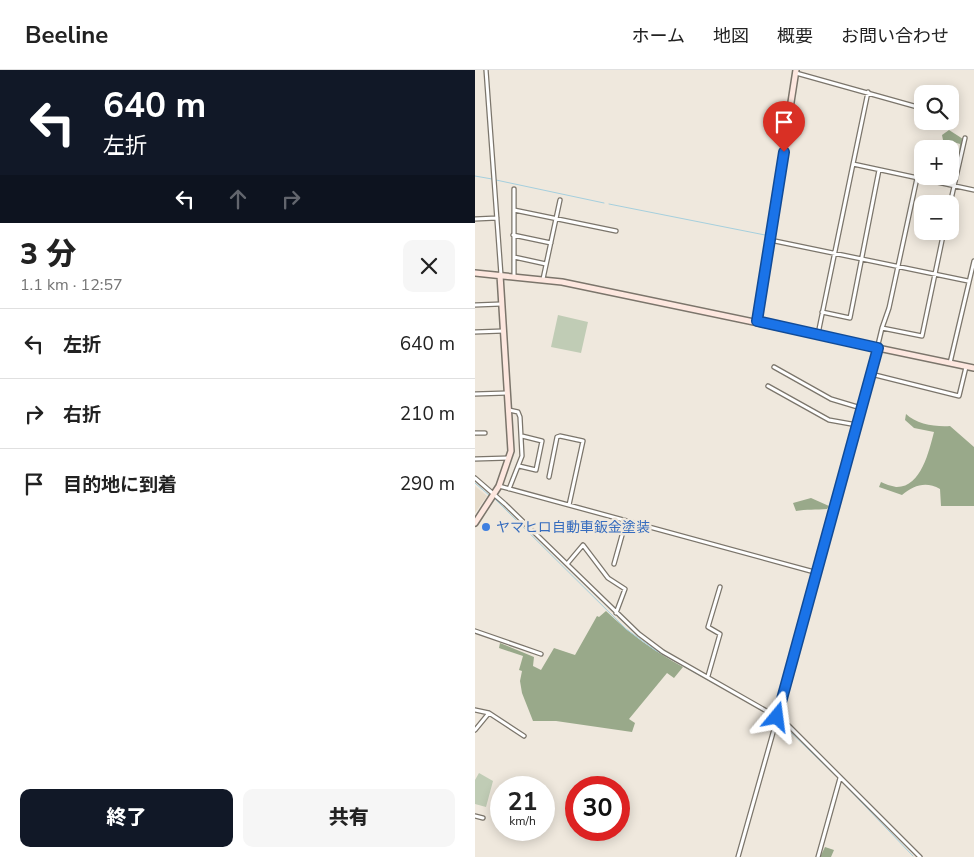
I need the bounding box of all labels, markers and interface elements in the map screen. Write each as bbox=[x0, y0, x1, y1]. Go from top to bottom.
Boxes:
text: Beeline bbox=[25, 19, 108, 51]
text: ホーム bbox=[632, 24, 685, 48]
text: 地図 bbox=[713, 24, 749, 48]
text: 概要 bbox=[777, 24, 813, 48]
text: お問い合わせ bbox=[841, 24, 949, 48]
text: 640 m bbox=[103, 82, 206, 129]
map controls bbox=[914, 85, 959, 240]
button: search bbox=[914, 85, 959, 130]
icon: left bbox=[20, 90, 85, 155]
pin bbox=[763, 101, 805, 152]
icon: arrive bbox=[770, 108, 798, 136]
text: 左折 bbox=[103, 131, 147, 161]
button: + bbox=[914, 140, 959, 185]
icon: left bbox=[171, 185, 199, 213]
icon: ahead bbox=[224, 185, 252, 213]
icon: right bbox=[277, 185, 305, 213]
button: − bbox=[914, 195, 959, 240]
text: 3 分 bbox=[20, 234, 76, 275]
button: close bbox=[403, 240, 455, 292]
text: 1.1 km · 12:57 bbox=[20, 274, 123, 296]
icon: left bbox=[20, 330, 48, 358]
text: 640 m bbox=[400, 331, 455, 357]
text: 左折 bbox=[63, 332, 101, 358]
icon: right bbox=[20, 400, 48, 428]
text: 210 m bbox=[400, 401, 455, 427]
text: 右折 bbox=[63, 402, 101, 428]
icon: arrive bbox=[20, 470, 48, 498]
text: 290 m bbox=[400, 471, 455, 497]
text: 目的地に到着 bbox=[63, 472, 177, 498]
place label: ヤマヒロ自動車鈑金塗装 bbox=[496, 518, 650, 537]
marker: ヤマヒロ自動車鈑金塗装 bbox=[480, 521, 492, 533]
position arrow bbox=[750, 690, 802, 742]
speed limit sign: 30 bbox=[565, 776, 630, 841]
text: 21 bbox=[507, 785, 538, 819]
button: 終了 bbox=[20, 789, 233, 847]
button: 共有 bbox=[243, 789, 455, 847]
text: km/h bbox=[509, 813, 536, 829]

